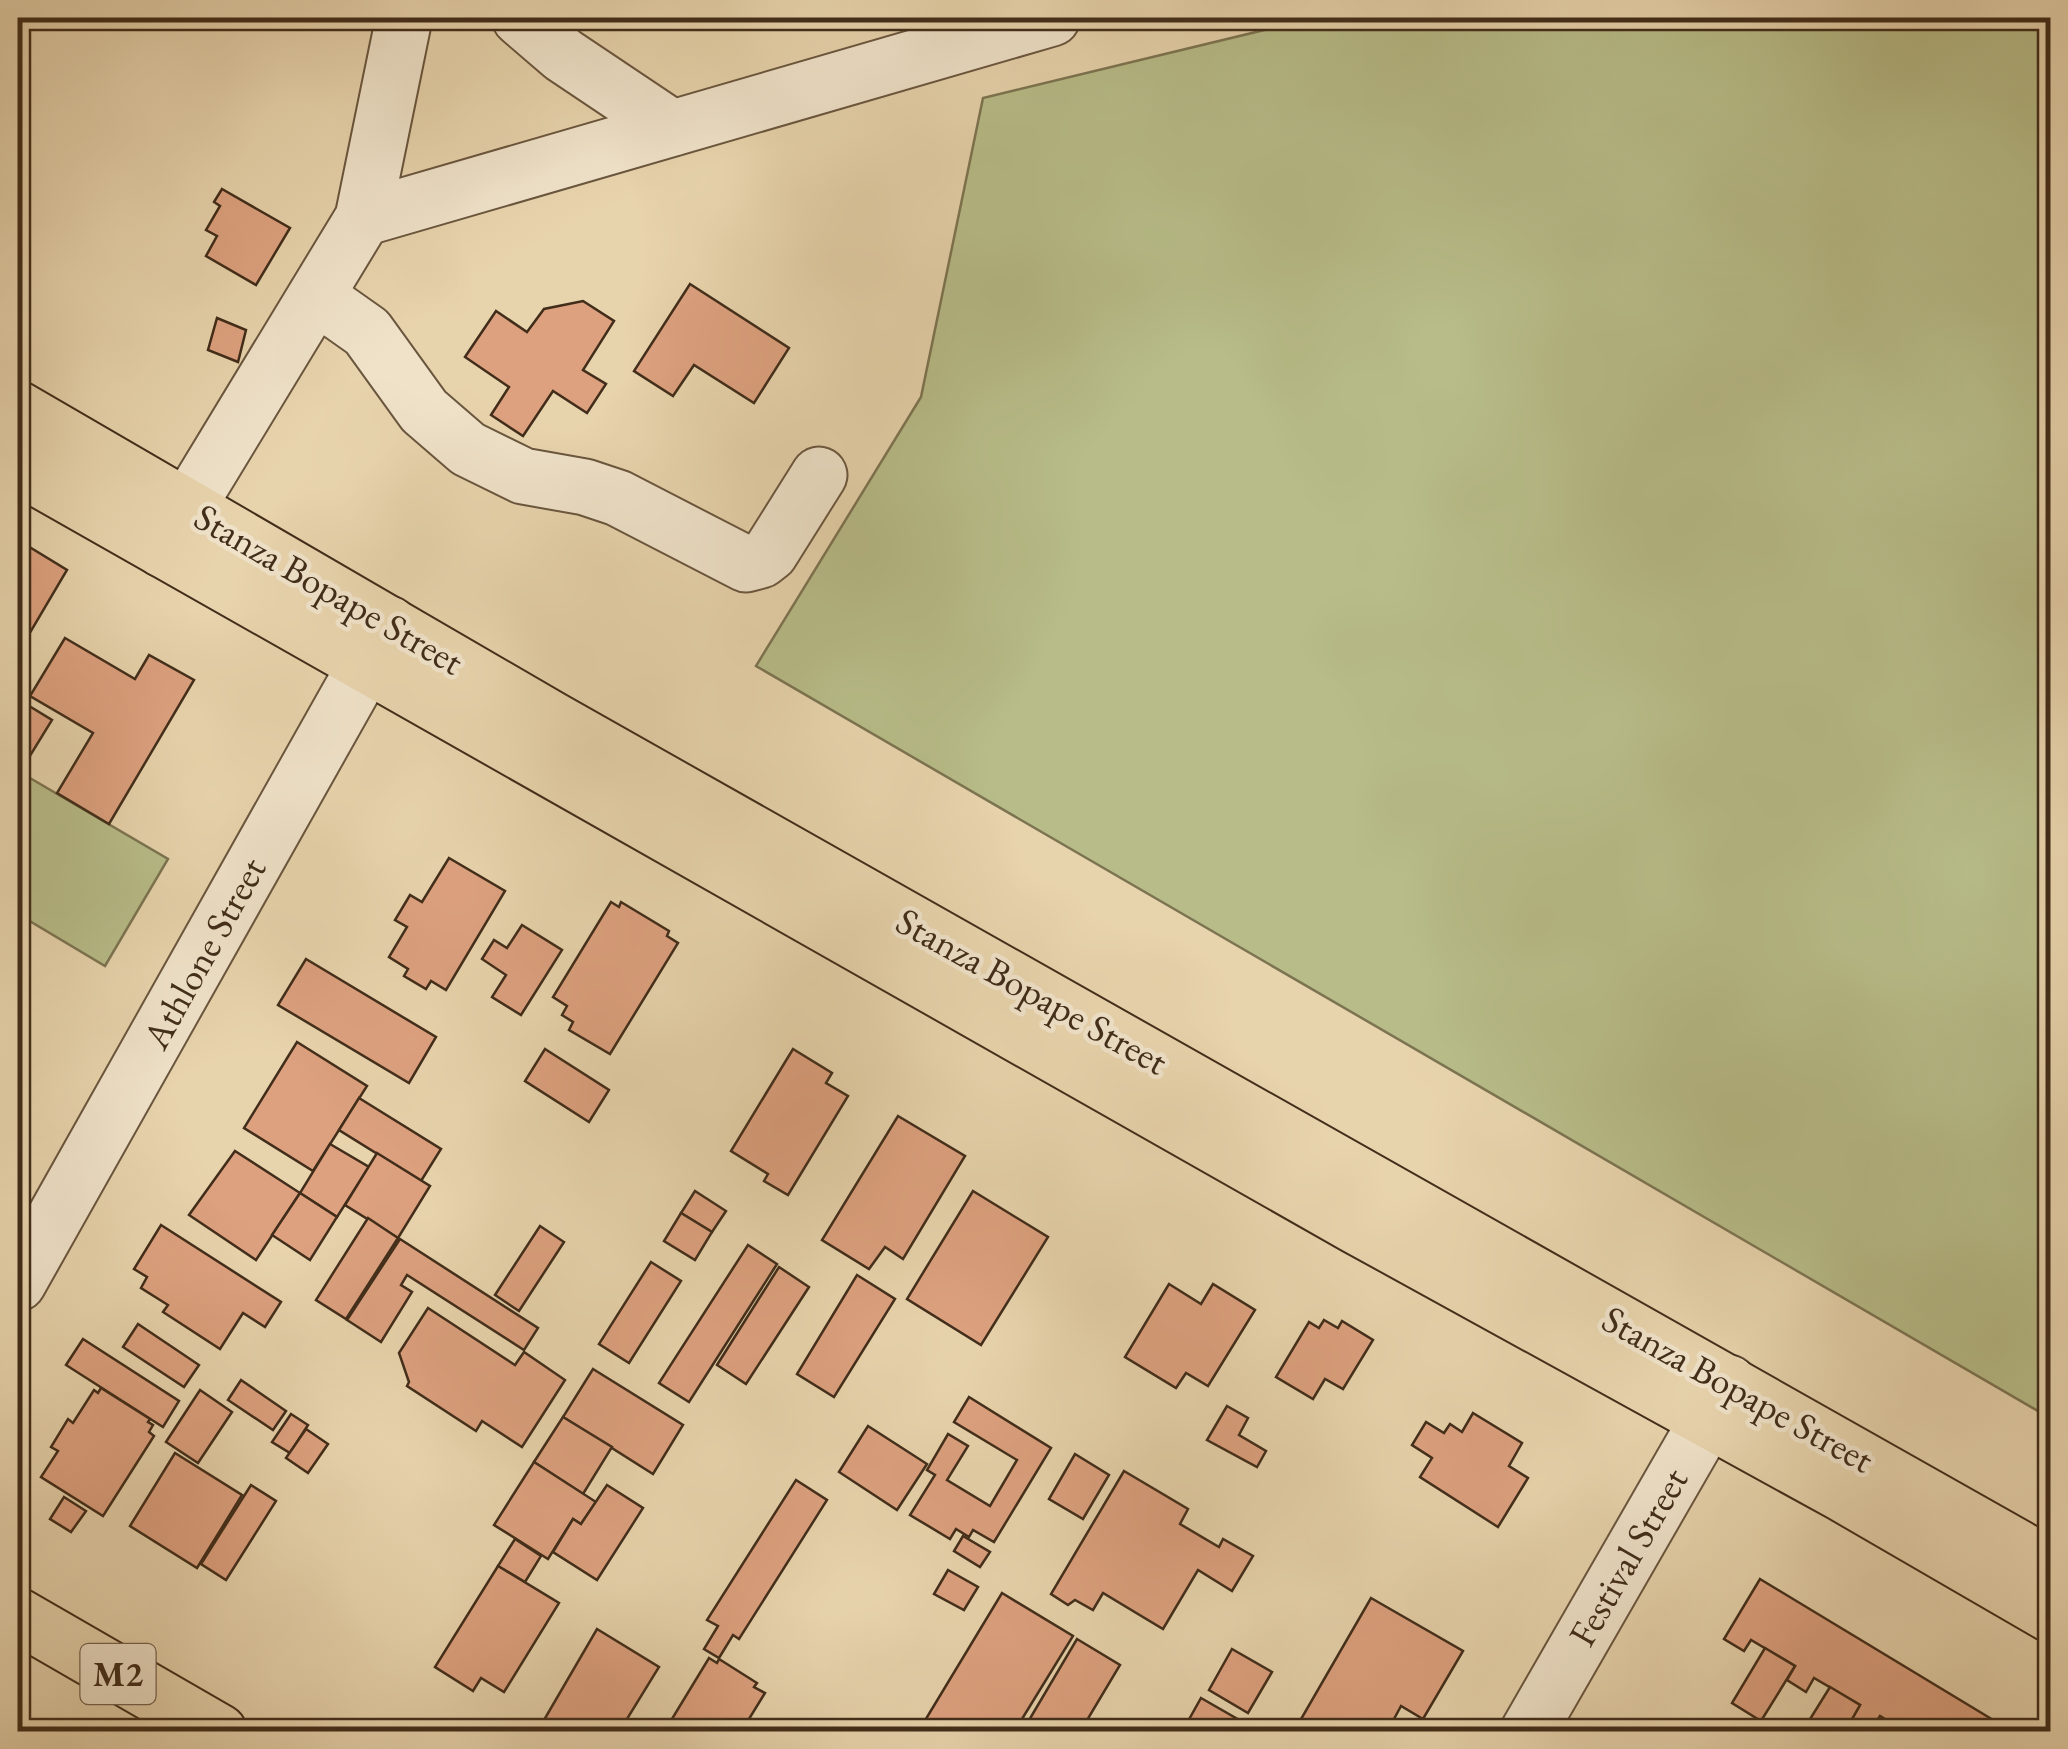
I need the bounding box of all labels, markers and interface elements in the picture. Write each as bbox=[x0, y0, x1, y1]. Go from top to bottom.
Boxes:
street label: Stanza Bopape Street bbox=[186, 492, 473, 686]
street label: Athlone Street bbox=[130, 848, 276, 1058]
street label: Stanza Bopape Street bbox=[888, 896, 1177, 1085]
street label: Stanza Bopape Street bbox=[1594, 1294, 1883, 1483]
street label: Festival Street bbox=[1557, 1459, 1698, 1655]
road number: M2 bbox=[80, 1644, 156, 1704]

